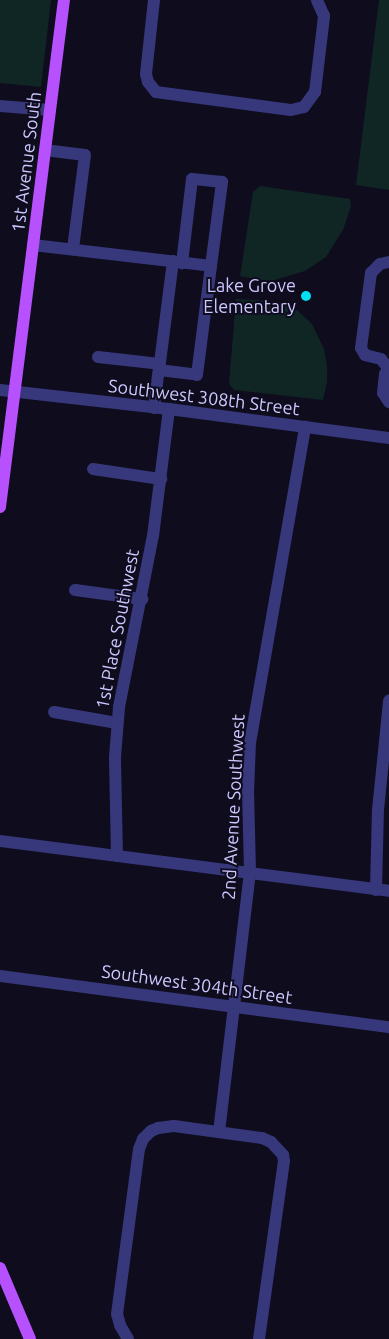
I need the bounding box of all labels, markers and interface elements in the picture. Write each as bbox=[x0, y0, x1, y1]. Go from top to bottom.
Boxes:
street label: 1st Avenue South bbox=[7, 90, 45, 234]
place label: Lake Grove Elementary bbox=[203, 275, 296, 318]
marker: Lake Grove Elementary bbox=[300, 290, 312, 302]
street label: Southwest 308th Street bbox=[107, 375, 301, 419]
street label: 1st Place Southwest bbox=[91, 547, 143, 711]
street label: 2nd Avenue Southwest bbox=[217, 713, 249, 901]
street label: Southwest 304th Street bbox=[100, 960, 294, 1008]

